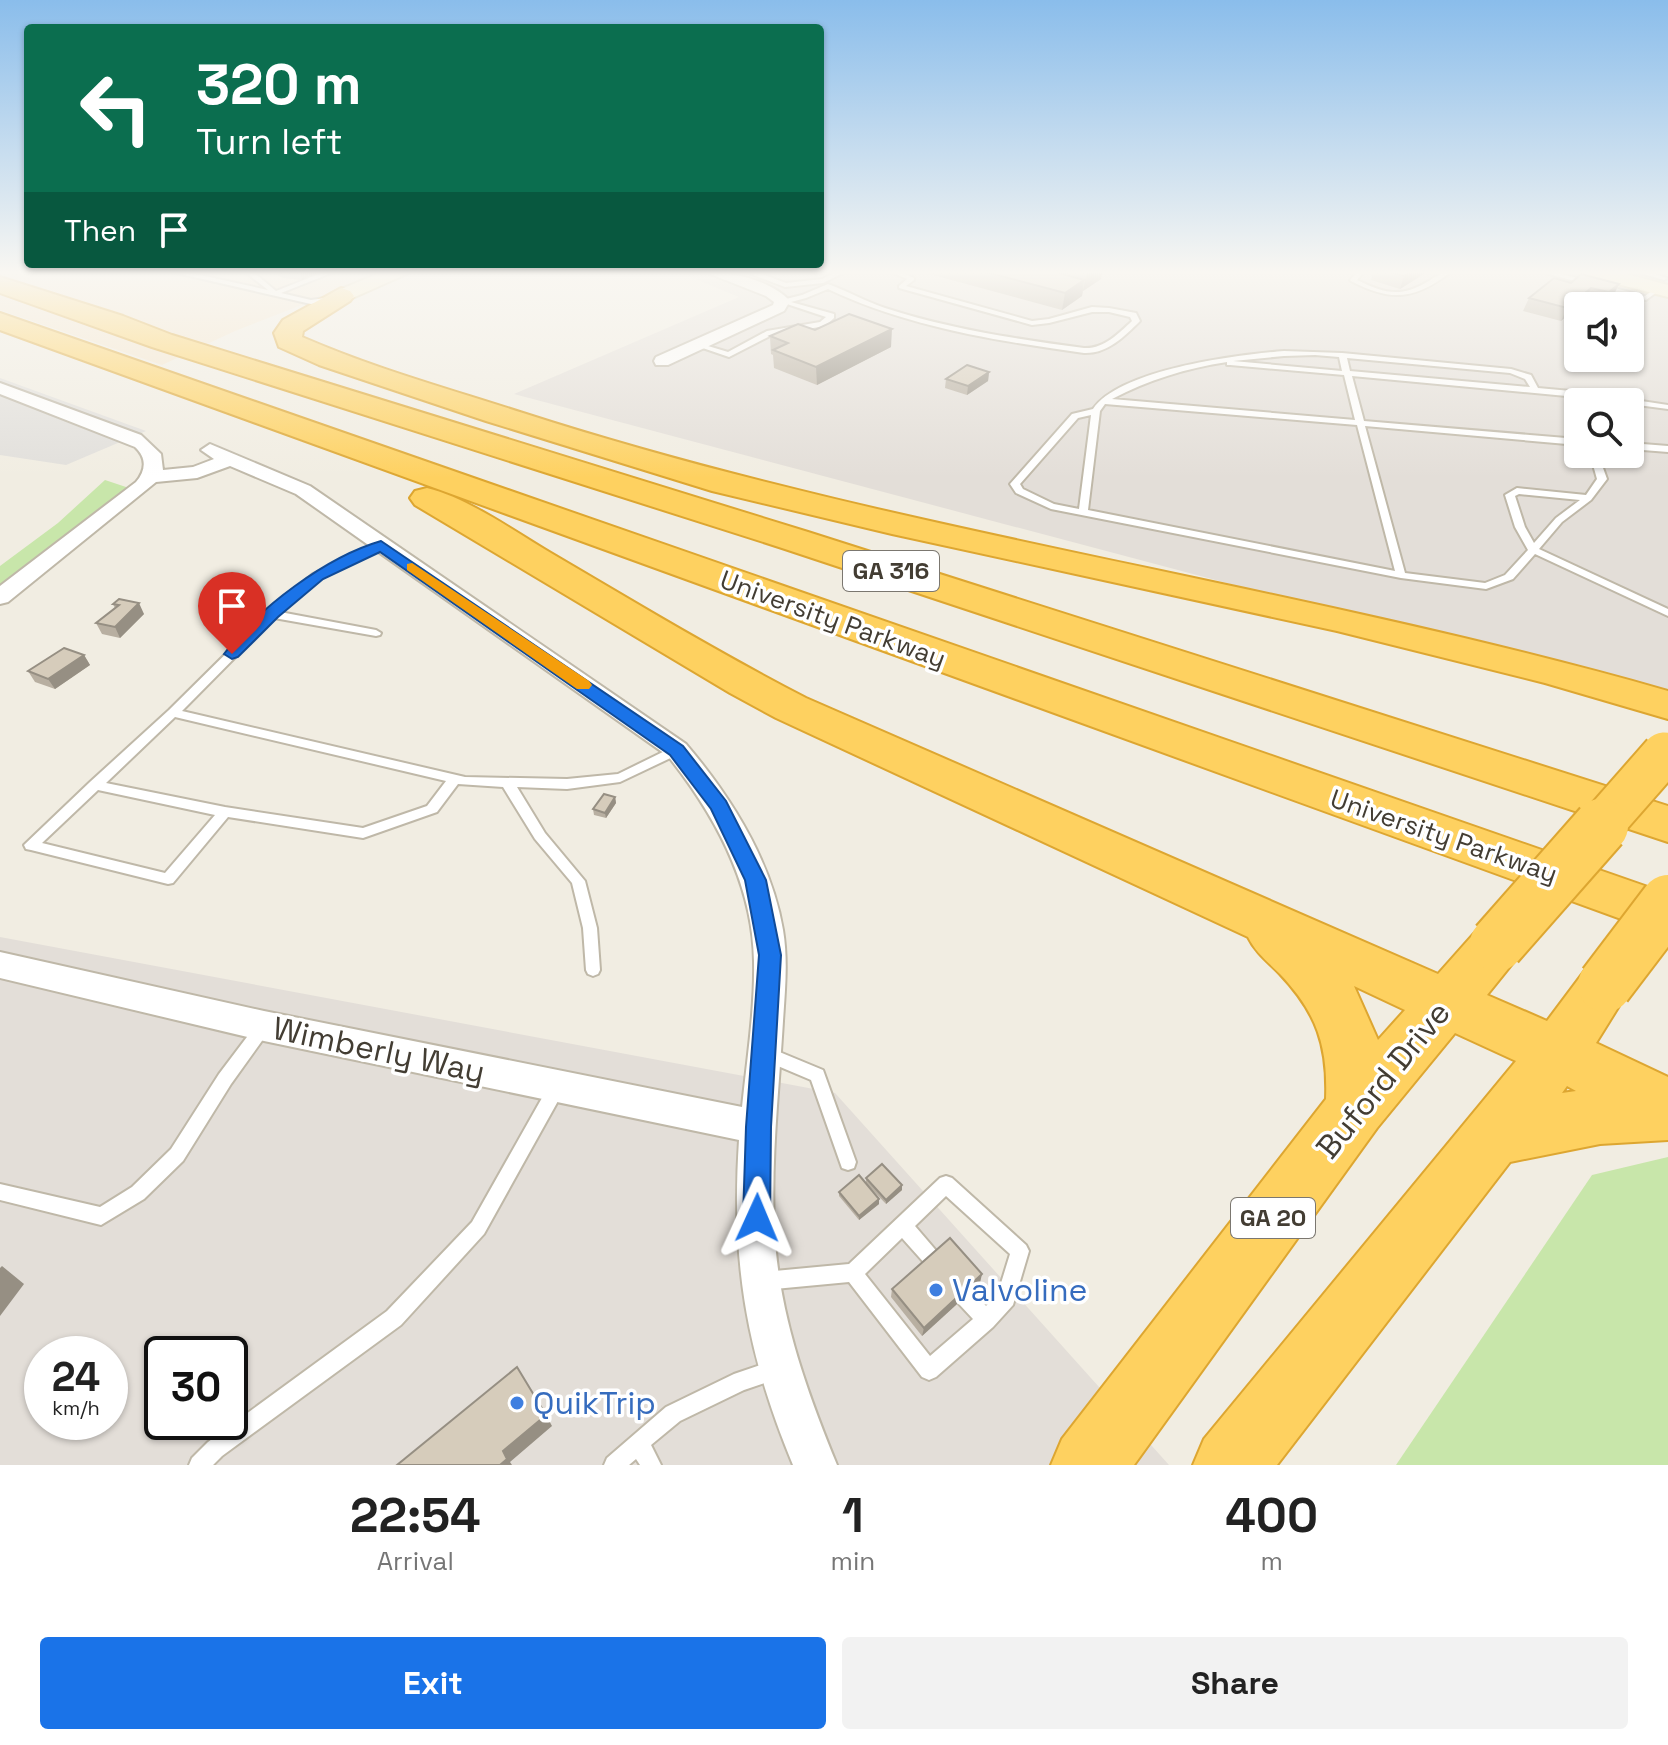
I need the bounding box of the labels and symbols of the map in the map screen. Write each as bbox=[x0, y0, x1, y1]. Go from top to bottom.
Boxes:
road number: GA 316 bbox=[843, 551, 939, 591]
street label: University Parkway bbox=[715, 562, 951, 676]
pin bbox=[198, 572, 266, 654]
street label: University Parkway bbox=[1326, 781, 1562, 891]
street label: Buford Drive bbox=[1307, 993, 1459, 1167]
street label: Wimberly Way bbox=[269, 1008, 489, 1092]
position arrow bbox=[715, 1176, 799, 1260]
road number: GA 20 bbox=[1231, 1198, 1315, 1238]
place label: Valvoline bbox=[952, 1270, 1088, 1310]
marker: Valvoline bbox=[927, 1281, 945, 1299]
speed limit sign: 30 bbox=[144, 1336, 248, 1440]
place label: QuikTrip bbox=[533, 1383, 656, 1423]
marker: QuikTrip bbox=[508, 1394, 526, 1412]

